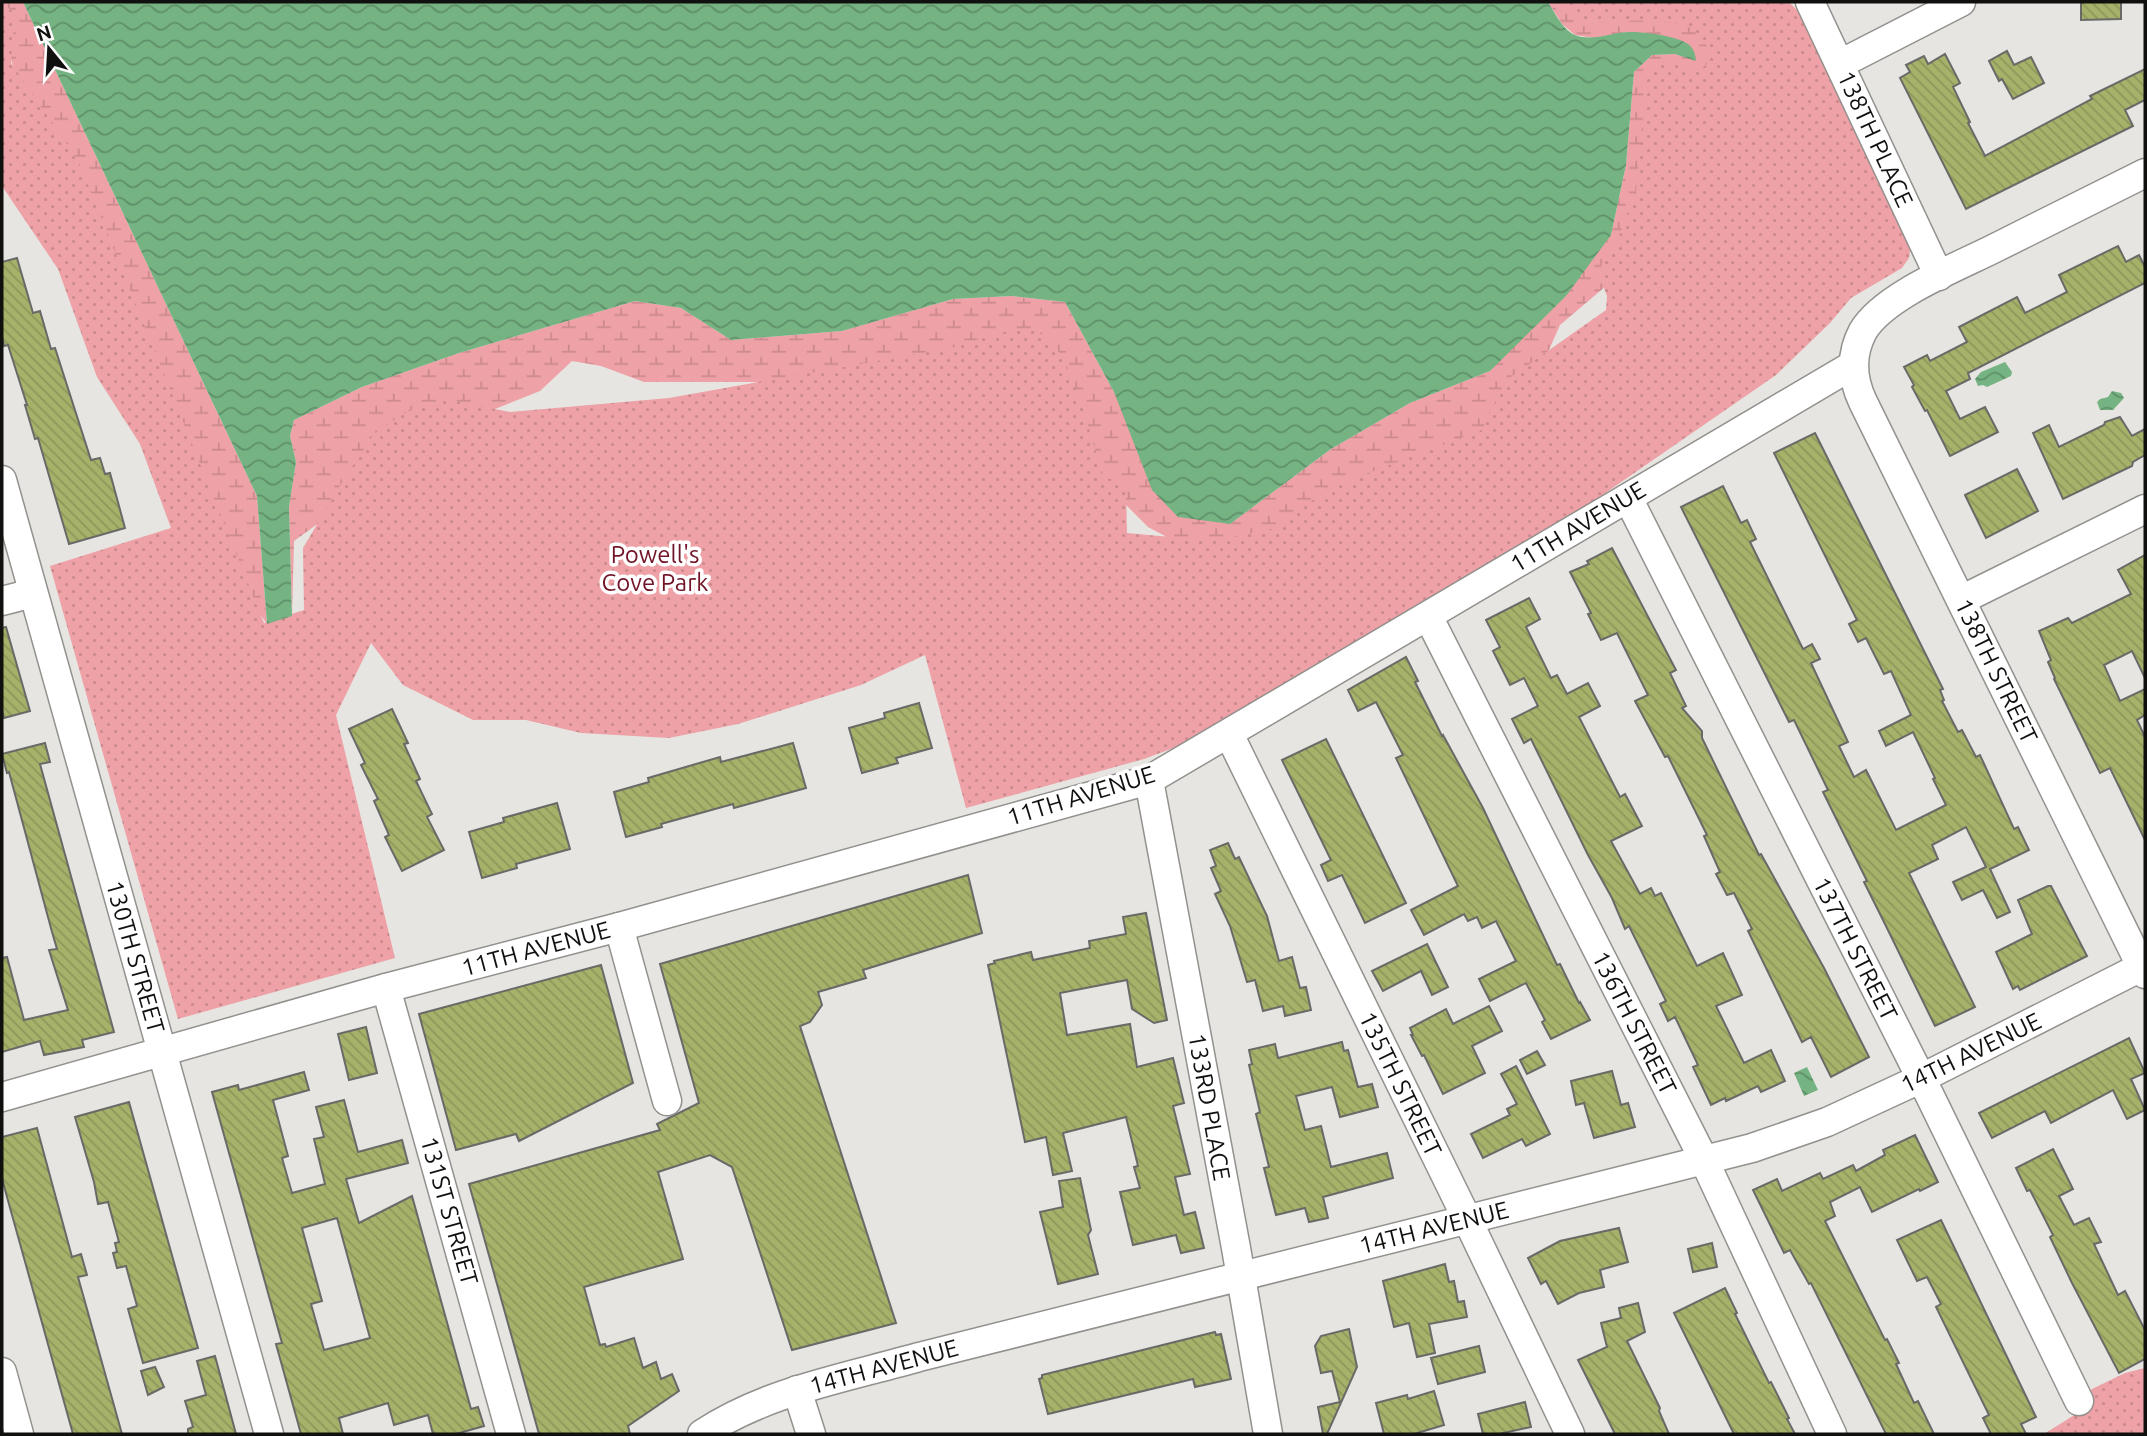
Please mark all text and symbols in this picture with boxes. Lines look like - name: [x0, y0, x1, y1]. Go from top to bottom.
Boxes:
- north arrow: [14, 14, 84, 84]
- text: N: [34, 20, 54, 45]
- street label: 138TH PLACE: [1832, 66, 1919, 211]
- street label: 11TH AVENUE: [1505, 476, 1650, 577]
- park label: Powell's Cove Park: [602, 541, 708, 596]
- street label: 138TH STREET: [1950, 594, 2043, 747]
- street label: 11TH AVENUE: [1004, 760, 1158, 831]
- street label: 137TH STREET: [1808, 873, 1903, 1025]
- street label: 130TH STREET: [101, 878, 170, 1036]
- street label: 11TH AVENUE: [459, 916, 613, 981]
- street label: 136TH STREET: [1587, 947, 1682, 1099]
- street label: 135TH STREET: [1354, 1007, 1447, 1160]
- street label: 14TH AVENUE: [1896, 1007, 2045, 1098]
- street label: 133RD PLACE: [1183, 1031, 1236, 1183]
- street label: 131ST STREET: [415, 1134, 484, 1288]
- street label: 14TH AVENUE: [1357, 1196, 1511, 1259]
- street label: 14TH AVENUE: [807, 1334, 961, 1399]

